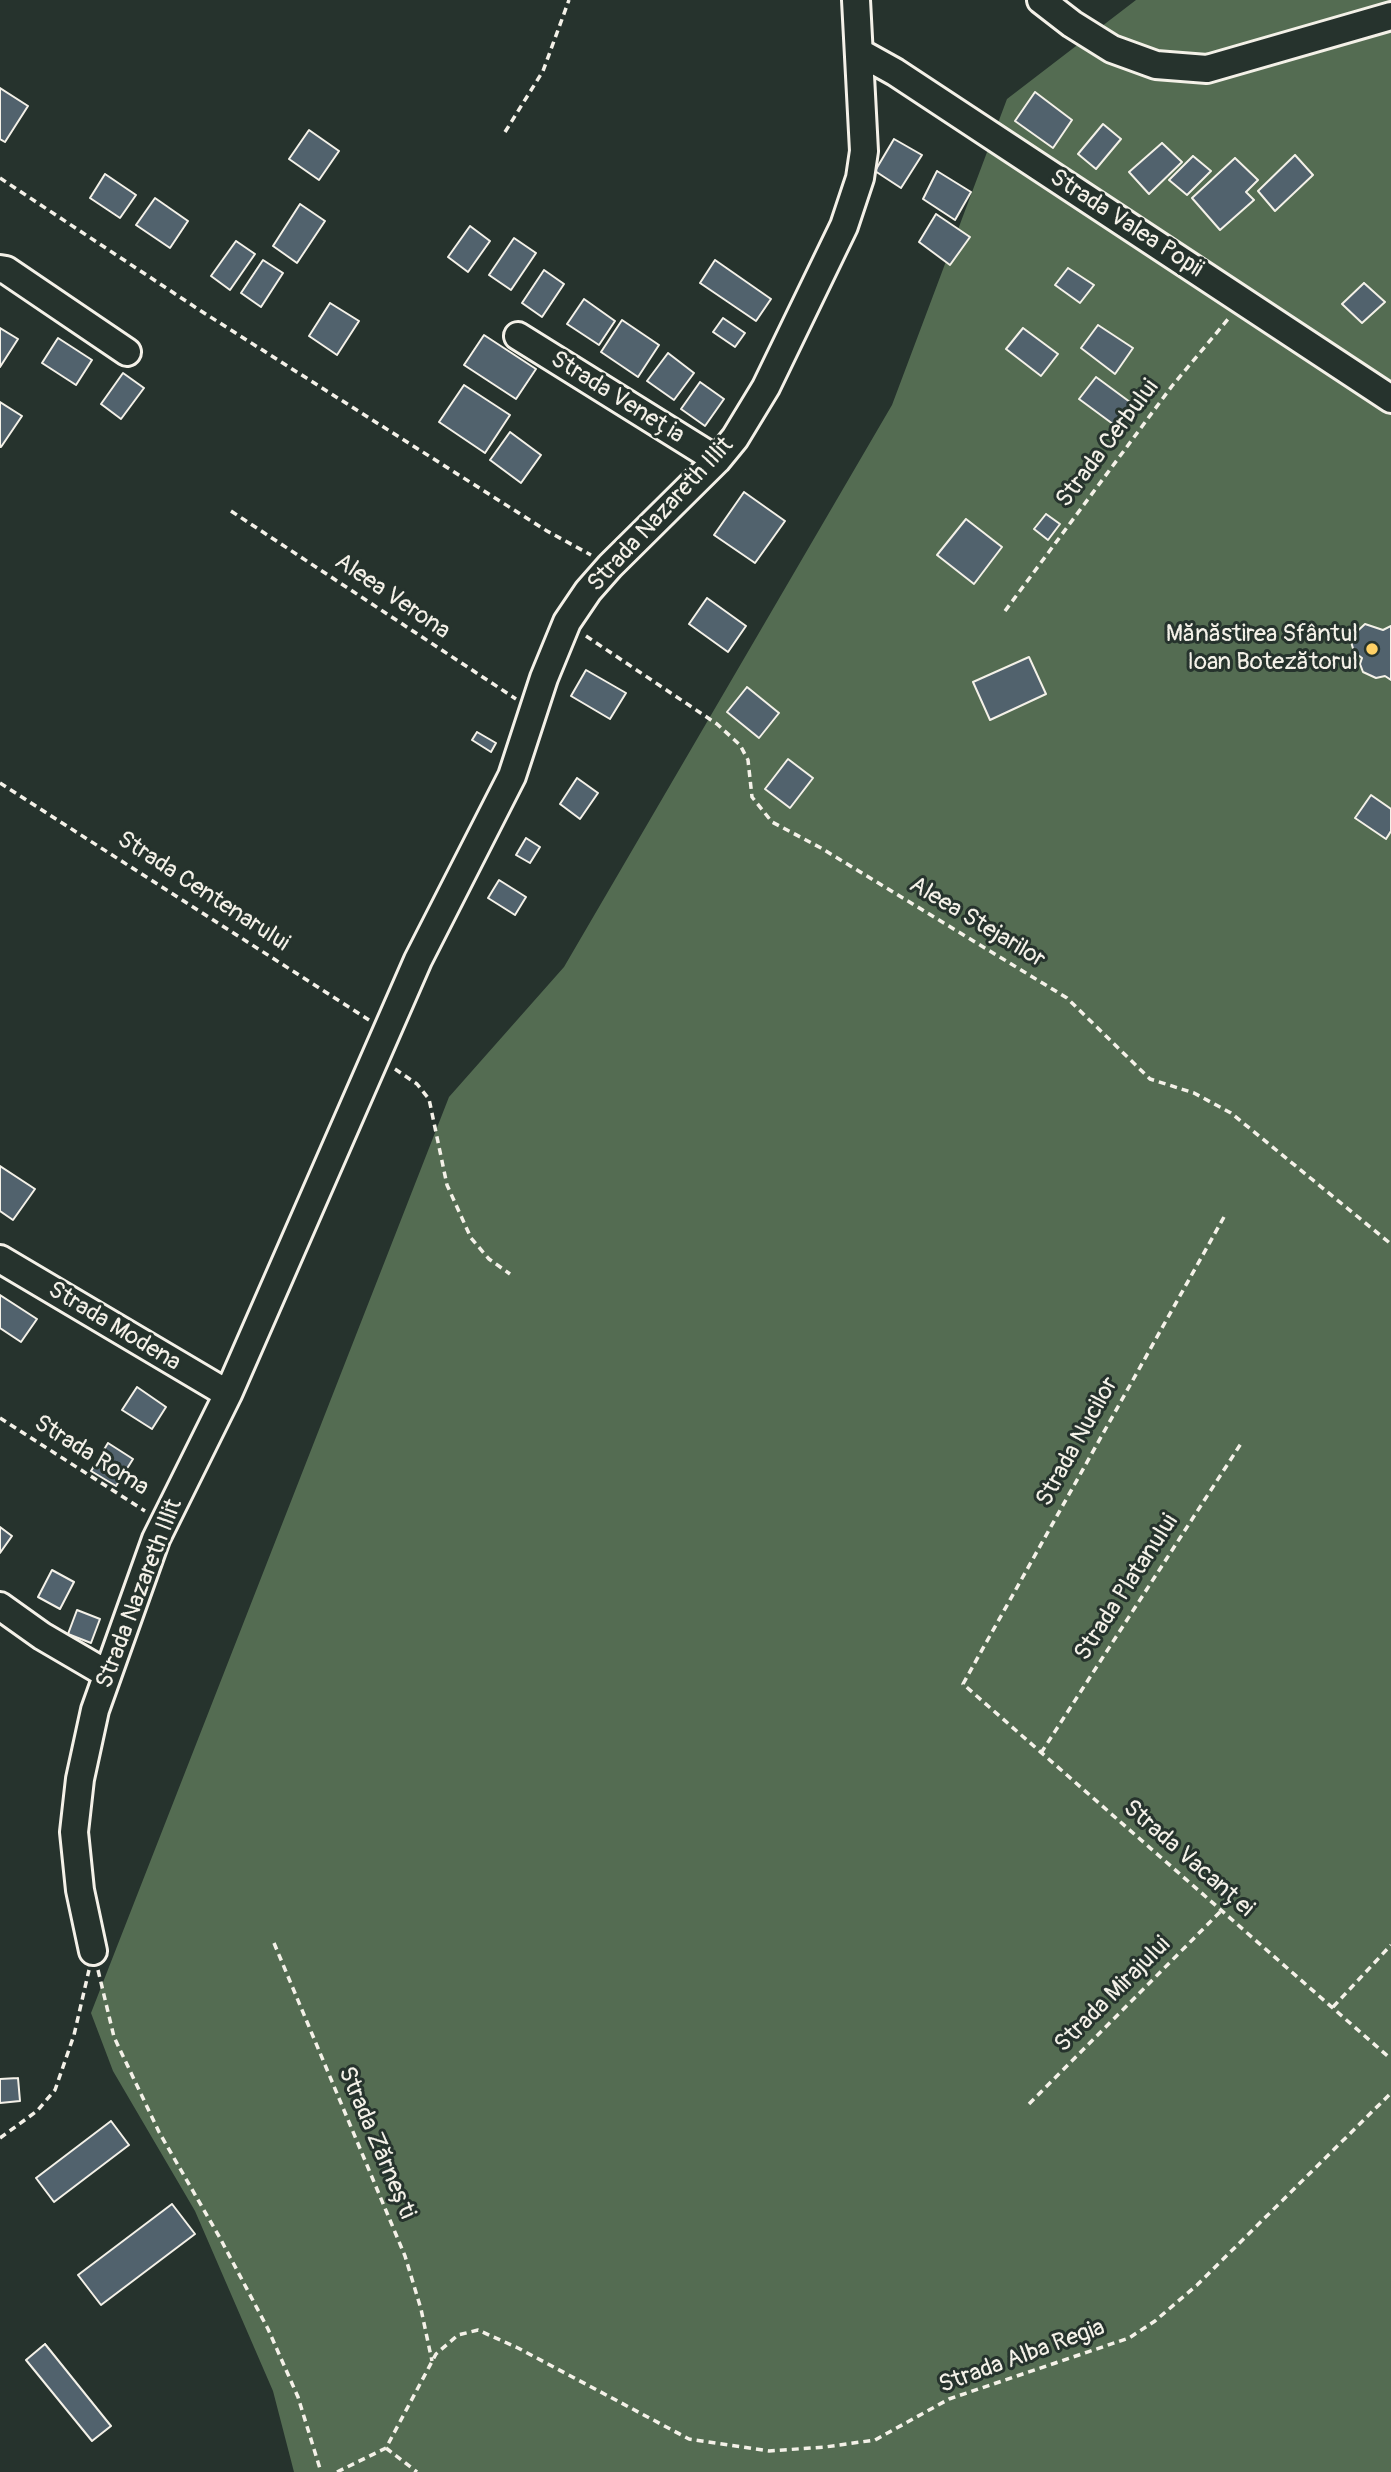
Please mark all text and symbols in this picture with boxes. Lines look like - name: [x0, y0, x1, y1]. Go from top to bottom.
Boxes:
- street label: Strada Valea Popii: [1044, 164, 1208, 284]
- street label: Strada Veneția: [545, 345, 689, 451]
- street label: Strada Cerbului: [1051, 374, 1165, 514]
- street label: Strada Nazareth Illit: [582, 432, 740, 598]
- street label: Aleea Verona: [329, 548, 455, 646]
- place label: Mănăstirea Sfântul Ioan Botezătorul: [1166, 621, 1358, 677]
- marker: Mănăstirea Sfântul Ioan Botezătorul: [1364, 641, 1380, 657]
- street label: Strada Centenarului: [112, 826, 294, 958]
- street label: Aleea Stejarilor: [904, 871, 1050, 975]
- street label: Strada Modena: [42, 1276, 186, 1378]
- street label: Strada Nucilor: [1031, 1372, 1125, 1512]
- street label: Strada Roma: [28, 1409, 154, 1503]
- street label: Strada Nazareth Illit: [91, 1495, 189, 1693]
- street label: Strada Platanului: [1069, 1509, 1185, 1667]
- street label: Strada Vacanței: [1117, 1794, 1259, 1924]
- street label: Strada Mirajului: [1049, 1931, 1177, 2059]
- street label: Strada Zărnești: [331, 2063, 421, 2223]
- street label: Strada Alba Regia: [935, 2314, 1109, 2400]

